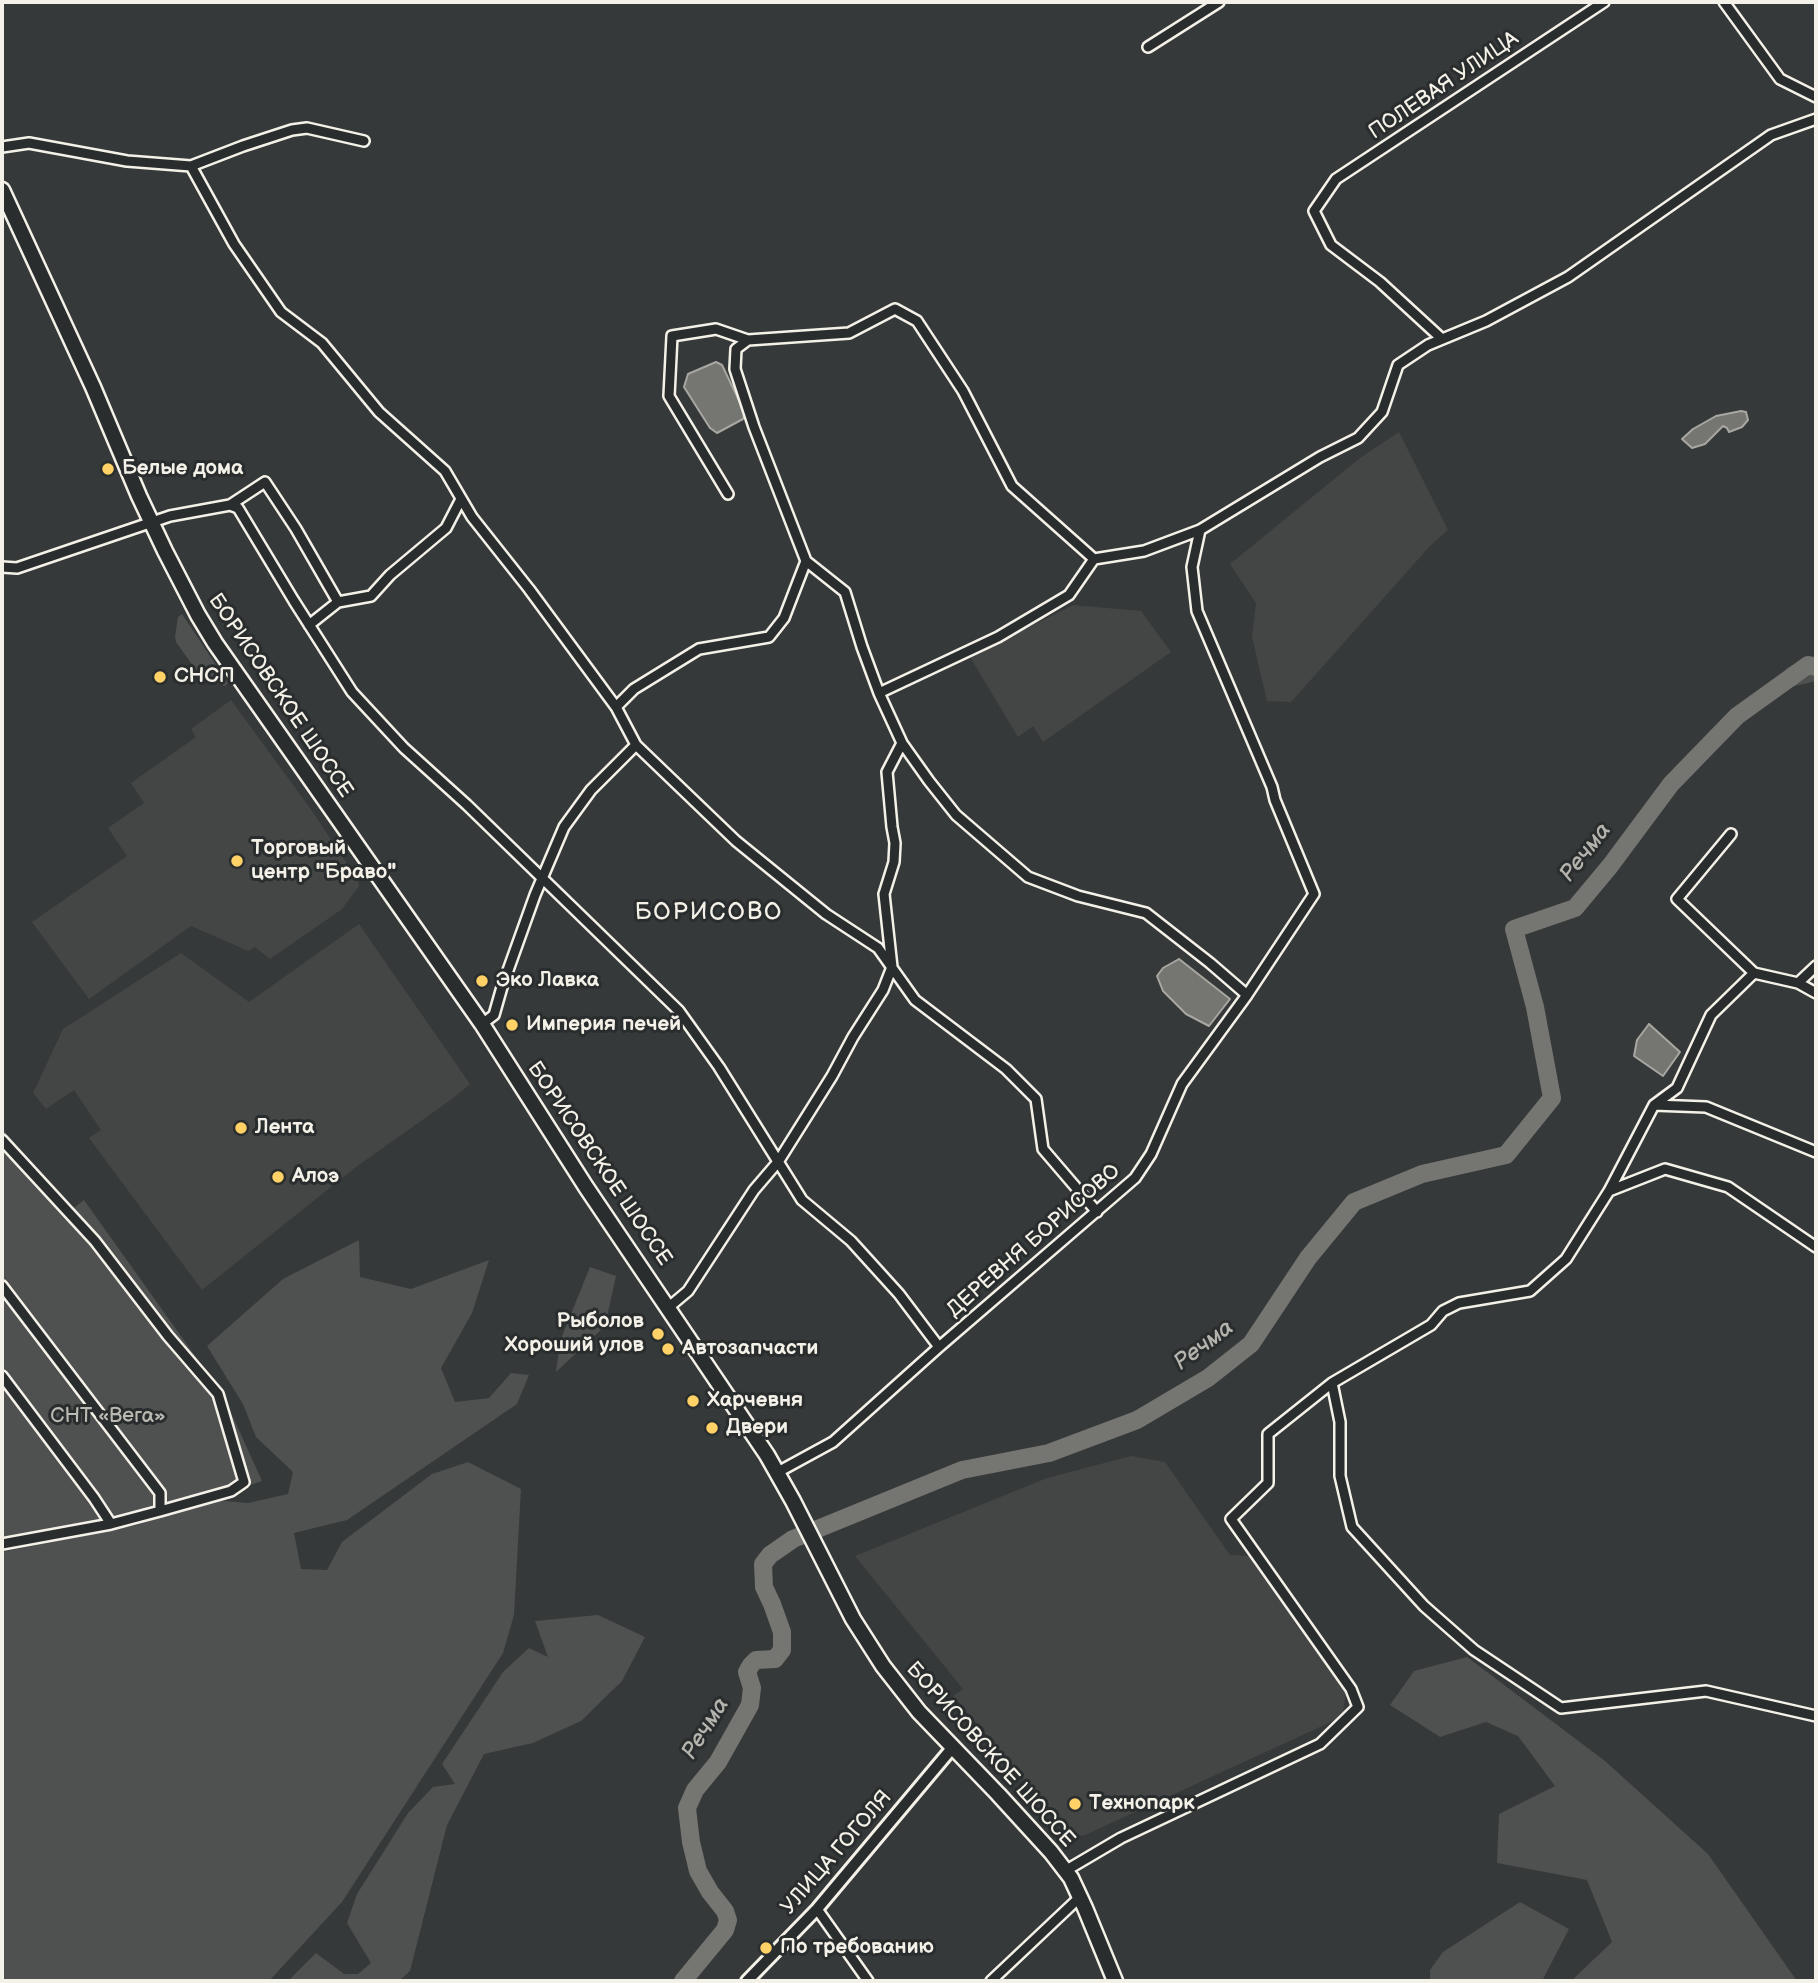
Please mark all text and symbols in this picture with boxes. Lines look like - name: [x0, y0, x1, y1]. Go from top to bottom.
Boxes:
- street label: ПОЛЕВАЯ УЛИЦА: [1364, 27, 1524, 145]
- place label: Белые дома: [122, 456, 243, 482]
- marker: Белые дома: [100, 461, 116, 477]
- street label: БОРИСОВСКОЕ ШОССЕ: [202, 589, 358, 803]
- place label: СНСП: [174, 664, 235, 690]
- marker: СНСП: [152, 669, 168, 685]
- water label: Речма: [1554, 818, 1618, 888]
- place label: Торговый центр "Браво": [251, 836, 396, 886]
- marker: Торговый центр "Браво": [229, 853, 245, 869]
- district label: БОРИСОВО: [636, 899, 782, 927]
- place label: Эко Лавка: [496, 968, 599, 994]
- marker: Эко Лавка: [474, 973, 490, 989]
- place label: Империя печей: [526, 1012, 681, 1038]
- marker: Империя печей: [504, 1017, 520, 1033]
- street label: БОРИСОВСКОЕ ШОССЕ: [521, 1057, 677, 1271]
- place label: Лента: [255, 1115, 314, 1141]
- marker: Лента: [233, 1120, 249, 1136]
- street label: ДЕРЕВНЯ БОРИСОВО: [942, 1159, 1126, 1323]
- place label: Алоэ: [292, 1164, 339, 1190]
- marker: Алоэ: [270, 1169, 286, 1185]
- place label: Рыболов Хороший улов: [505, 1309, 644, 1359]
- water label: Речма: [1169, 1315, 1239, 1377]
- marker: Рыболов Хороший улов: [650, 1326, 666, 1342]
- place label: Автозапчасти: [682, 1336, 818, 1362]
- marker: Автозапчасти: [660, 1341, 676, 1357]
- place label: Харчевня: [707, 1388, 803, 1414]
- marker: Харчевня: [685, 1393, 701, 1409]
- park label: СНТ «Вега»: [50, 1404, 166, 1430]
- place label: Двери: [726, 1415, 788, 1441]
- marker: Двери: [704, 1420, 720, 1436]
- street label: БОРИСОВСКОЕ ШОССЕ: [900, 1657, 1080, 1853]
- water label: Речма: [676, 1693, 736, 1765]
- street label: УЛИЦА ГОГОЛЯ: [776, 1786, 898, 1920]
- place label: Технопарк: [1089, 1791, 1195, 1817]
- marker: Технопарк: [1067, 1796, 1083, 1812]
- place label: По требованию: [780, 1935, 934, 1961]
- marker: По требованию: [758, 1940, 774, 1956]

